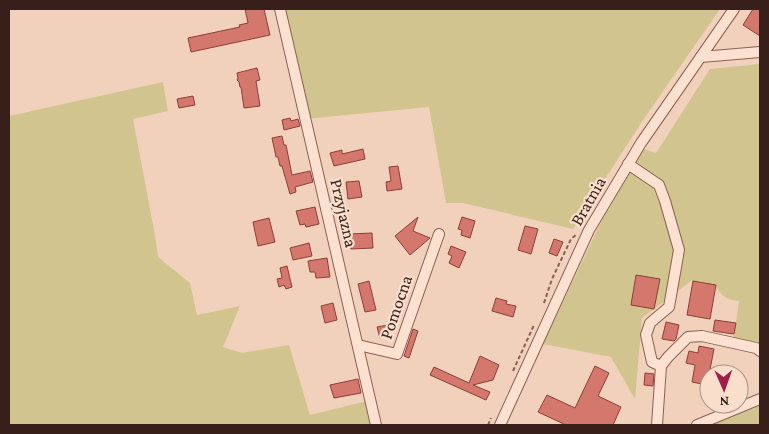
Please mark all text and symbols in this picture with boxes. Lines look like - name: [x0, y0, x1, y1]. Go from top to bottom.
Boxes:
- street label: Bratnia: [566, 173, 610, 229]
- street label: Przyjazna: [325, 177, 362, 249]
- street label: Pomocna: [376, 272, 416, 342]
- north arrow: [699, 364, 749, 414]
- text: N: [719, 394, 730, 410]

